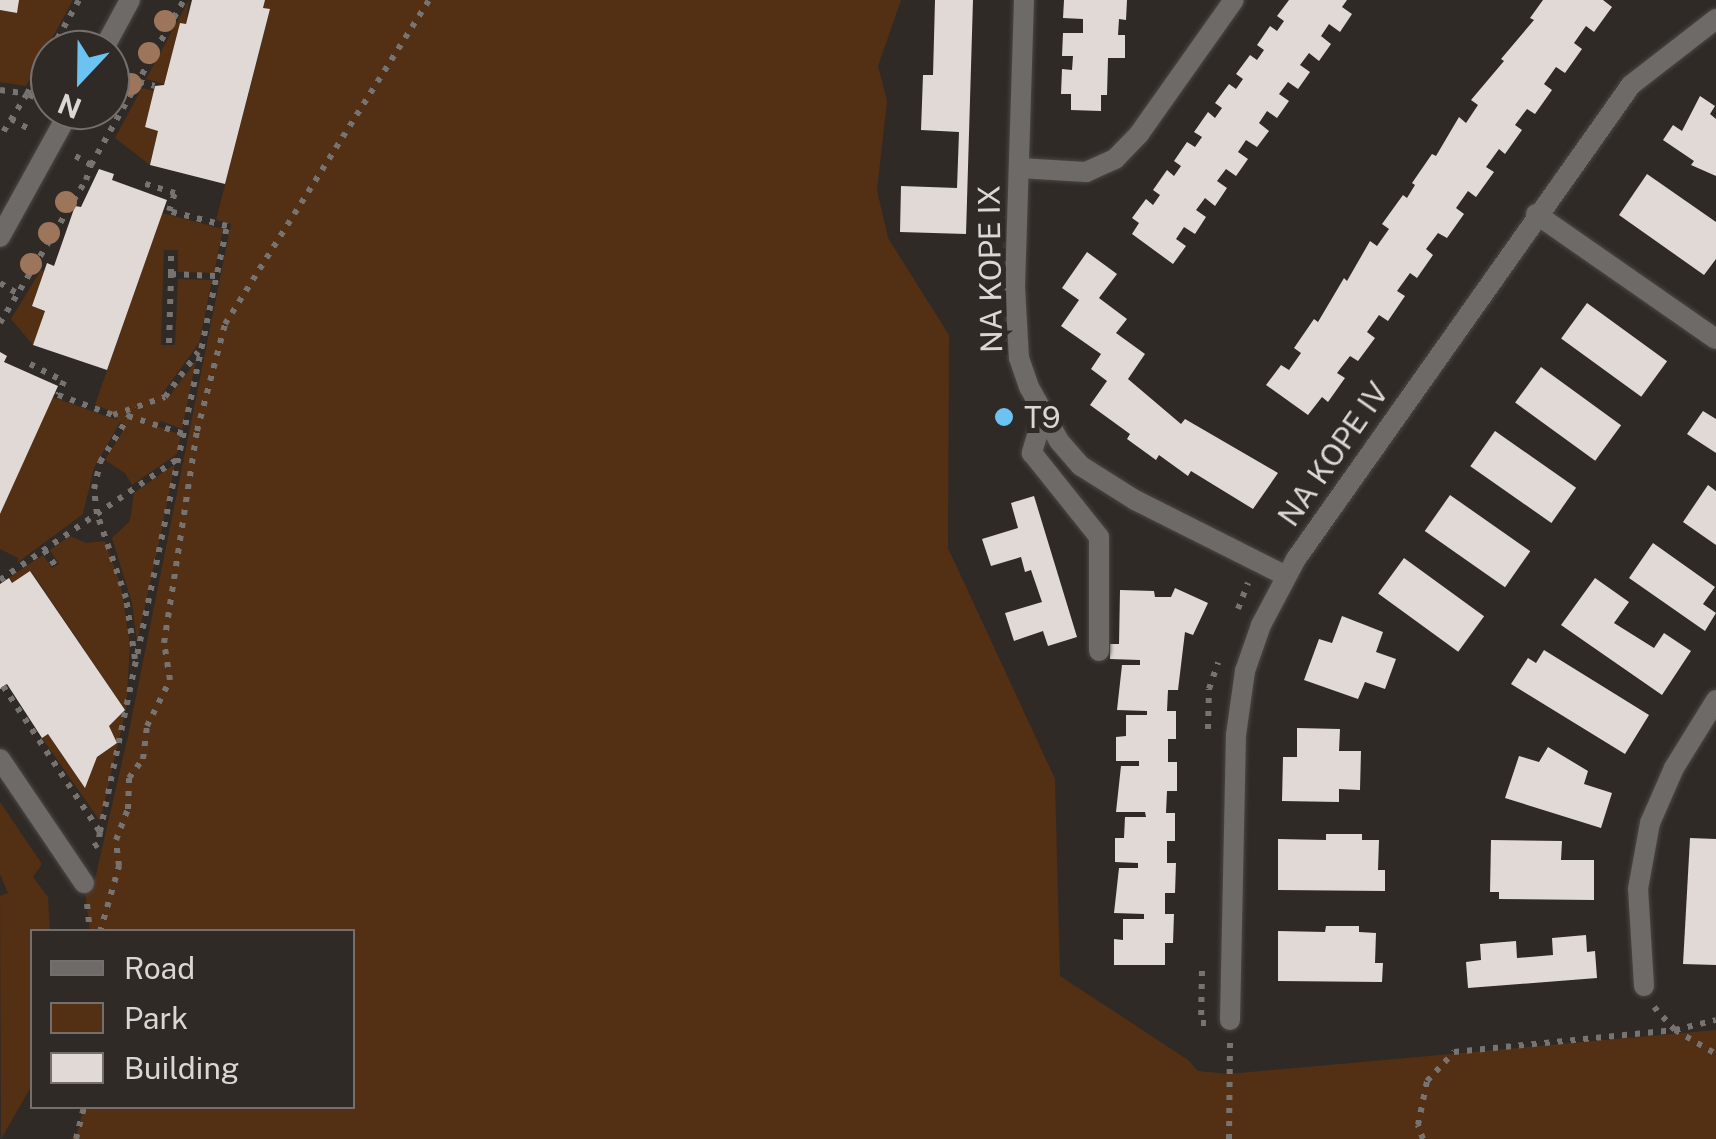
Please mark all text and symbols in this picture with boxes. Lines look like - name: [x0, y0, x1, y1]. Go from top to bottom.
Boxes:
- north arrow: [30, 30, 130, 130]
- text: N: [53, 87, 86, 126]
- street label: NA KOPE IX: [971, 185, 1009, 353]
- street label: NA KOPE IV: [1270, 375, 1396, 533]
- place label: T9: [1024, 399, 1061, 435]
- marker: T9: [993, 406, 1015, 428]
- legend: [30, 929, 355, 1109]
- text: Road: [124, 950, 195, 986]
- text: Park: [124, 1000, 188, 1036]
- text: Building: [124, 1050, 239, 1086]

